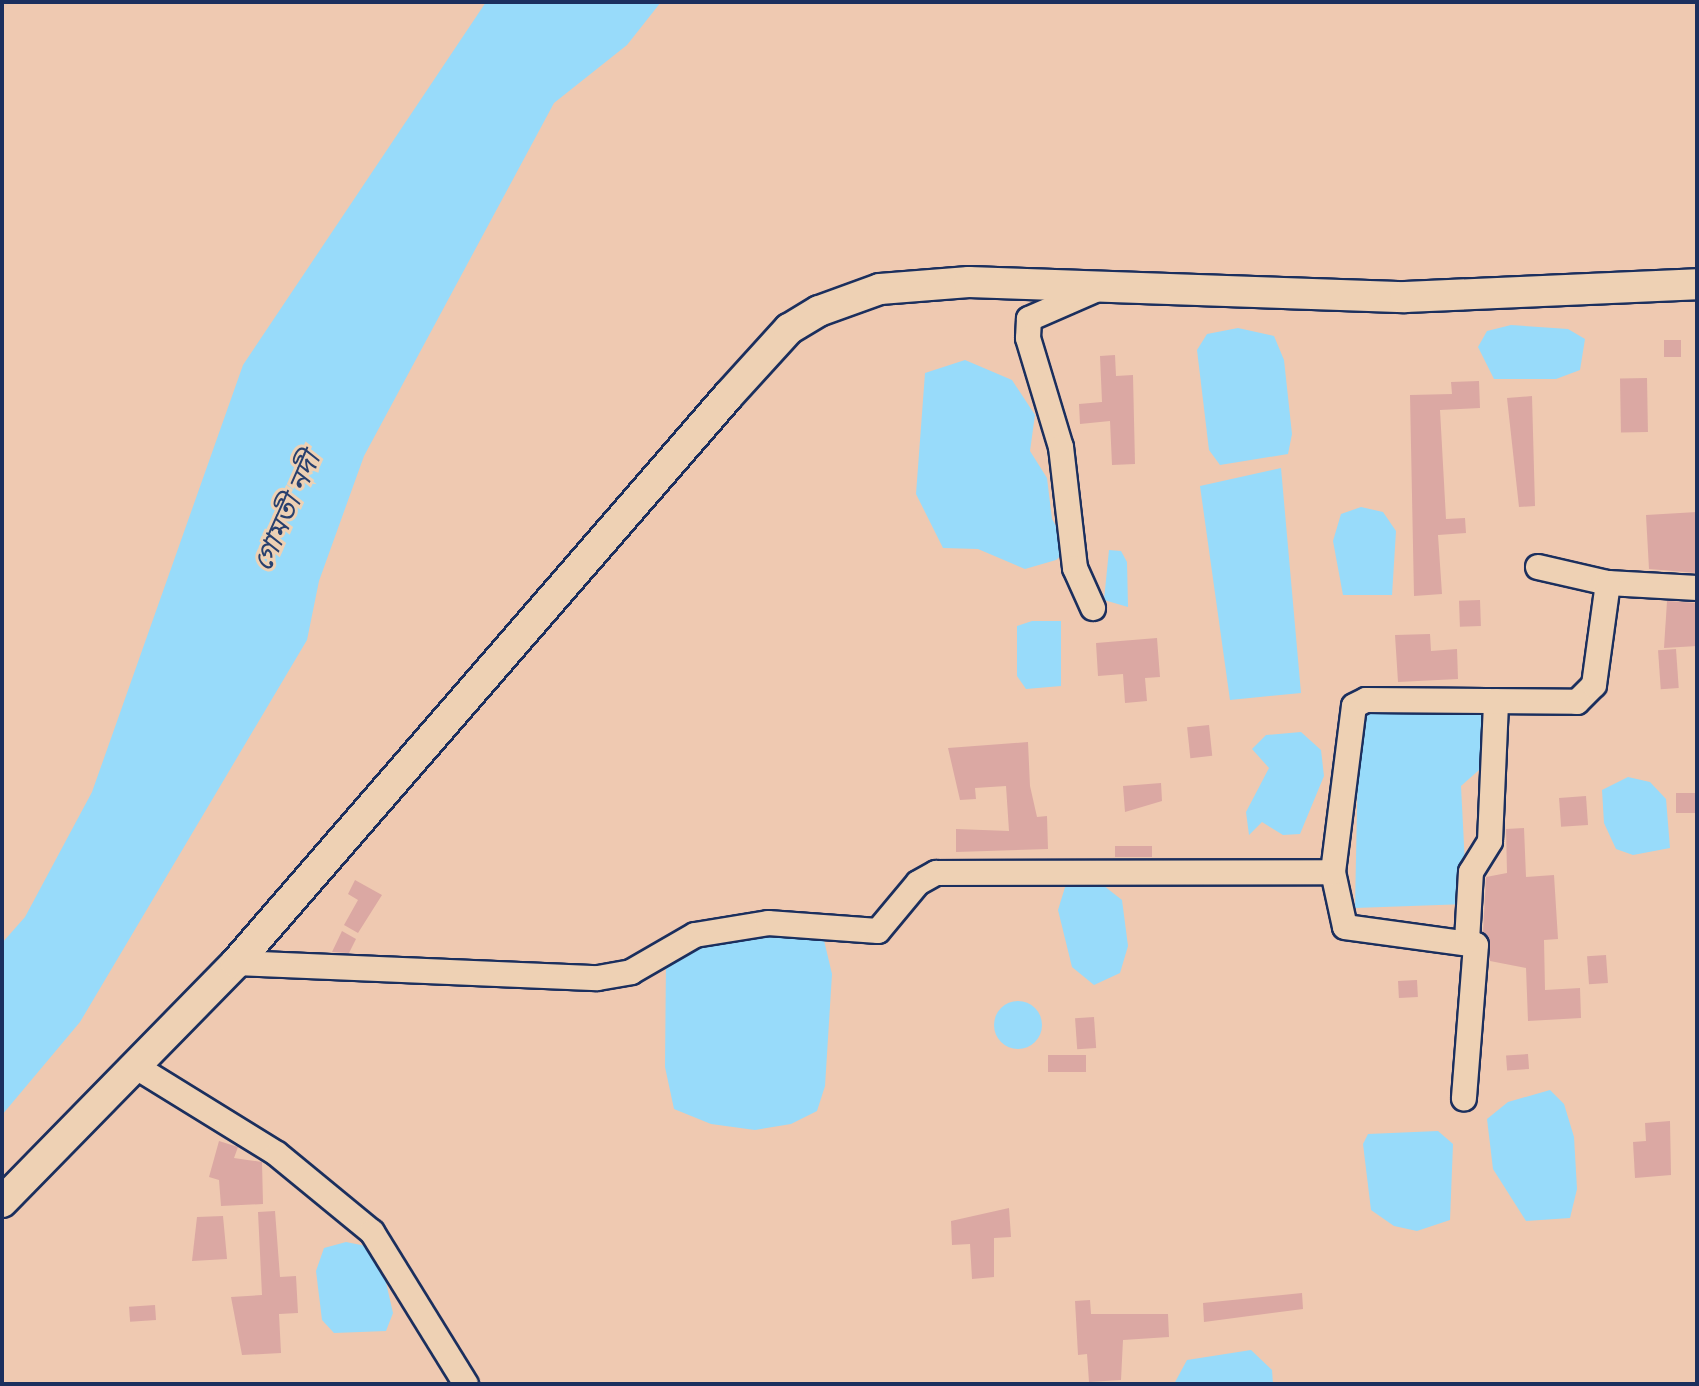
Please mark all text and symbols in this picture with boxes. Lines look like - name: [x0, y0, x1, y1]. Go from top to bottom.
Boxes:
- water label: গোমতী নদী: [247, 447, 329, 577]

